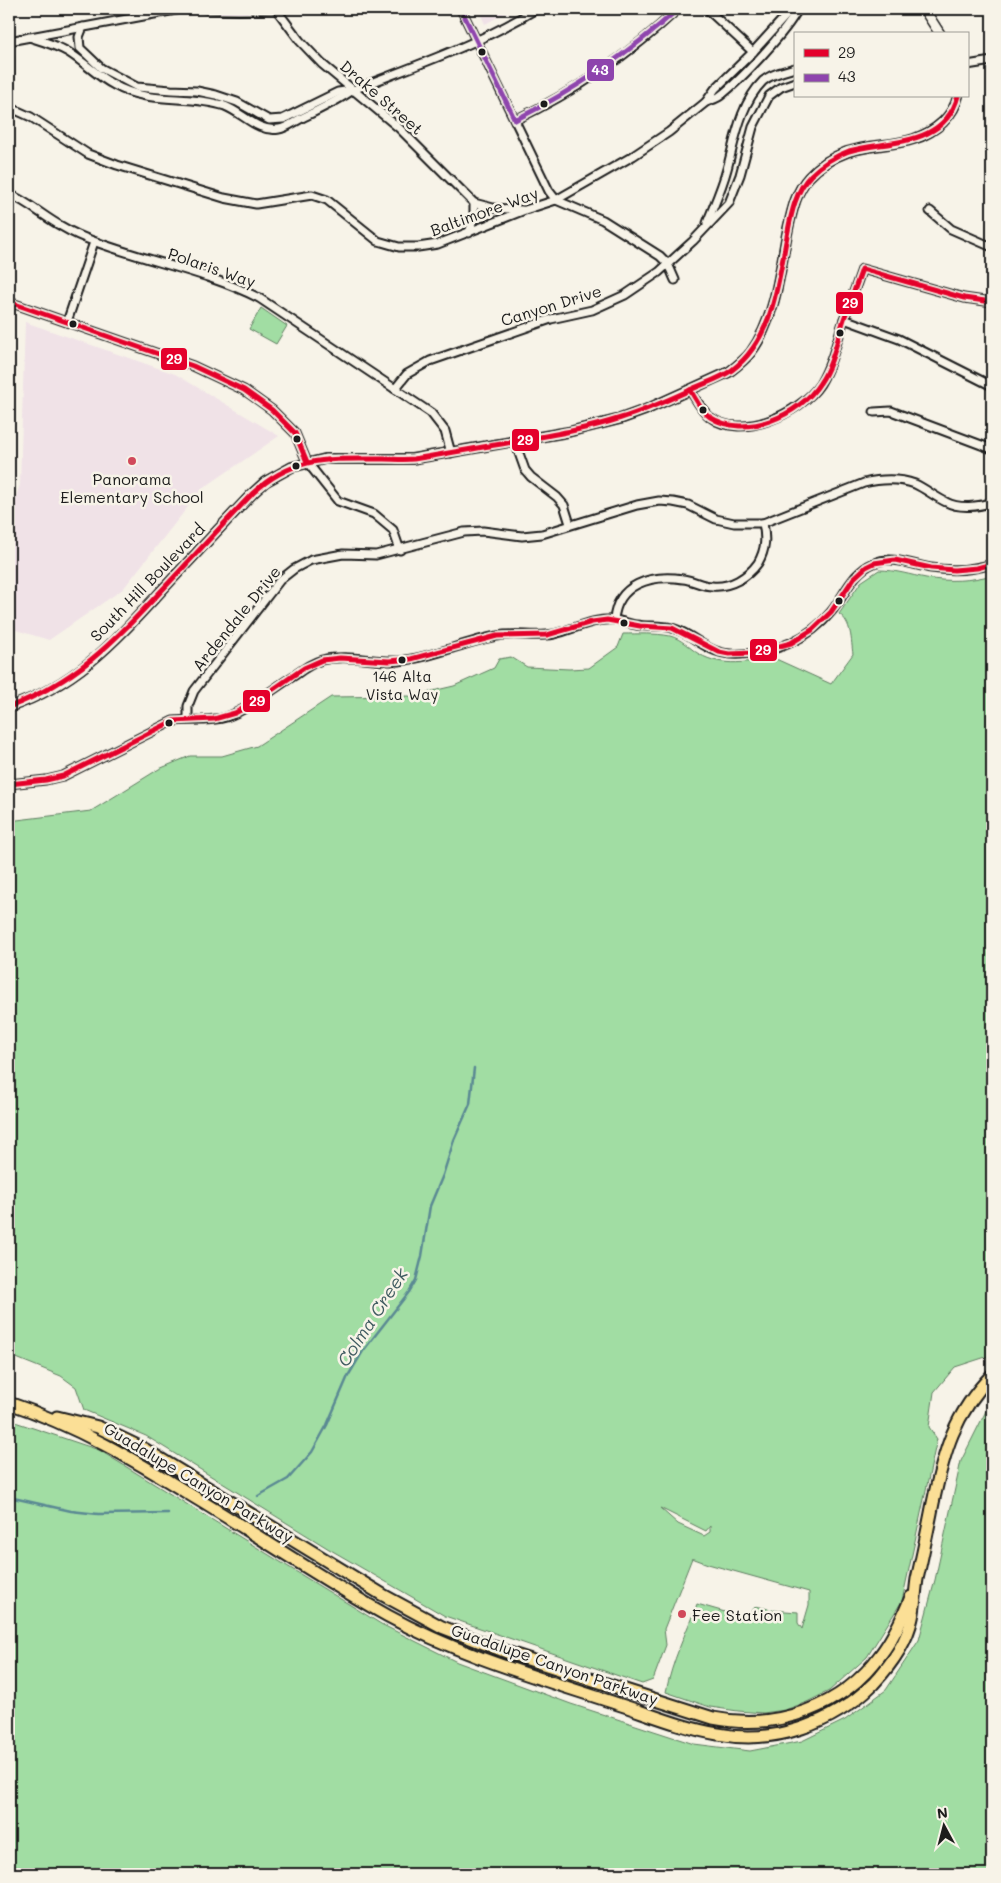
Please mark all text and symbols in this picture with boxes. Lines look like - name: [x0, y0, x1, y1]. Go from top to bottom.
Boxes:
- legend: [794, 32, 968, 98]
- text: 29: [838, 42, 855, 62]
- unlabelled marker: [477, 47, 487, 57]
- street label: Drake Street: [336, 55, 428, 139]
- line badge: 43: [586, 58, 615, 82]
- text: 43: [591, 60, 609, 79]
- text: 43: [838, 66, 856, 86]
- unlabelled marker: [539, 99, 549, 109]
- street label: Baltimore Way: [427, 182, 541, 240]
- street label: Polaris Way: [165, 242, 259, 292]
- street label: Canyon Drive: [498, 280, 604, 330]
- line badge: 29: [835, 291, 864, 315]
- text: 29: [842, 293, 859, 312]
- unlabelled marker: [68, 319, 78, 329]
- unlabelled marker: [835, 328, 845, 338]
- line badge: 29: [160, 347, 188, 371]
- text: 29: [166, 349, 183, 368]
- unlabelled marker: [698, 405, 708, 415]
- line badge: 29: [511, 428, 540, 452]
- text: 29: [517, 430, 534, 449]
- unlabelled marker: [292, 434, 302, 444]
- marker: Panorama Elementary School: [126, 455, 138, 467]
- unlabelled marker: [291, 461, 301, 471]
- place label: Panorama Elementary School: [60, 468, 204, 507]
- street label: South Hill Boulevard: [85, 518, 209, 646]
- street label: Ardendale Drive: [187, 561, 285, 675]
- unlabelled marker: [834, 596, 844, 606]
- unlabelled marker: [619, 618, 629, 628]
- line badge: 29: [749, 638, 778, 662]
- text: 29: [755, 640, 772, 659]
- marker: 146 Alta Vista Way: [397, 655, 407, 665]
- place label: 146 Alta Vista Way: [366, 666, 438, 704]
- line badge: 29: [242, 689, 271, 713]
- text: 29: [249, 691, 266, 710]
- unlabelled marker: [164, 718, 174, 728]
- water label: Colma Creek: [331, 1263, 413, 1371]
- street label: Guadalupe Canyon Parkway: [100, 1417, 298, 1547]
- place label: Fee Station: [692, 1604, 782, 1625]
- marker: Fee Station: [676, 1608, 688, 1620]
- street label: Guadalupe Canyon Parkway: [449, 1619, 661, 1709]
- north arrow: [918, 1800, 968, 1850]
- text: N: [936, 1803, 949, 1823]

